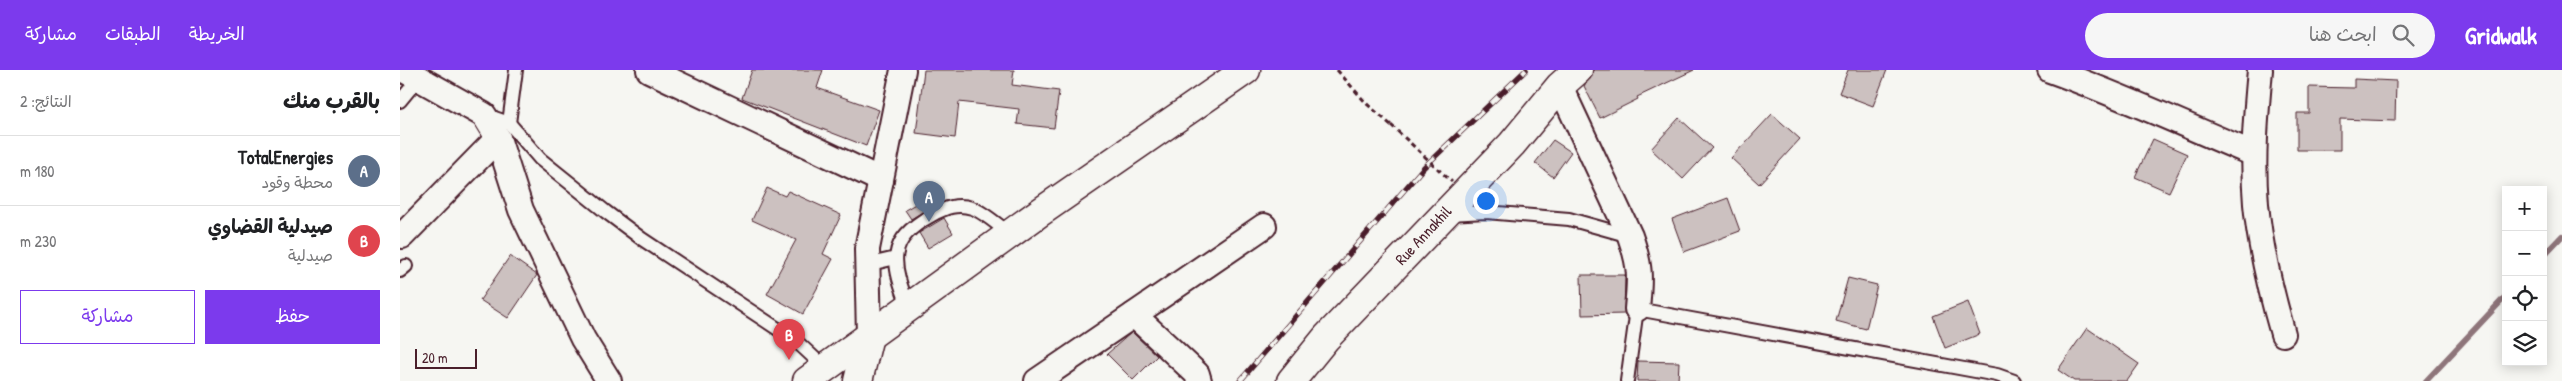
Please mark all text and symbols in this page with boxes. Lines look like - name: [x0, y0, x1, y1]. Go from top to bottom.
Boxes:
- search box: [2085, 13, 2435, 58]
- text: Gridwalk: [2465, 19, 2537, 51]
- text: مشاركة: [25, 21, 77, 46]
- text: الطبقات: [105, 21, 161, 46]
- text: الخريطة: [189, 21, 245, 46]
- text: ابحث هنا: [2309, 21, 2377, 47]
- icon: search: [2389, 21, 2417, 49]
- text: بالقرب منك: [283, 86, 380, 115]
- text: النتائج: 2: [20, 90, 72, 112]
- text: TotalEnergies: [238, 144, 333, 170]
- text: 180 m: [20, 160, 54, 182]
- text: A: [360, 160, 368, 182]
- text: محطة وقود: [262, 171, 333, 193]
- pin: A: [913, 181, 945, 222]
- map controls: [2502, 186, 2547, 366]
- button: +: [2502, 186, 2547, 231]
- your location: [1473, 188, 1499, 214]
- street label: Rue Annakhil: [1390, 200, 1457, 269]
- text: صيدلية القضاوي: [208, 213, 333, 239]
- text: 230 m: [20, 230, 56, 252]
- text: B: [360, 230, 368, 252]
- button: −: [2502, 231, 2547, 276]
- text: صيدلية: [288, 244, 333, 266]
- button: locate: [2502, 276, 2547, 321]
- button: مشاركة: [20, 290, 195, 344]
- button: حفظ: [205, 290, 380, 344]
- pin: B: [773, 319, 805, 360]
- button: layers: [2502, 321, 2547, 366]
- scale bar: [415, 346, 478, 369]
- text: 20 m: [422, 348, 448, 367]

